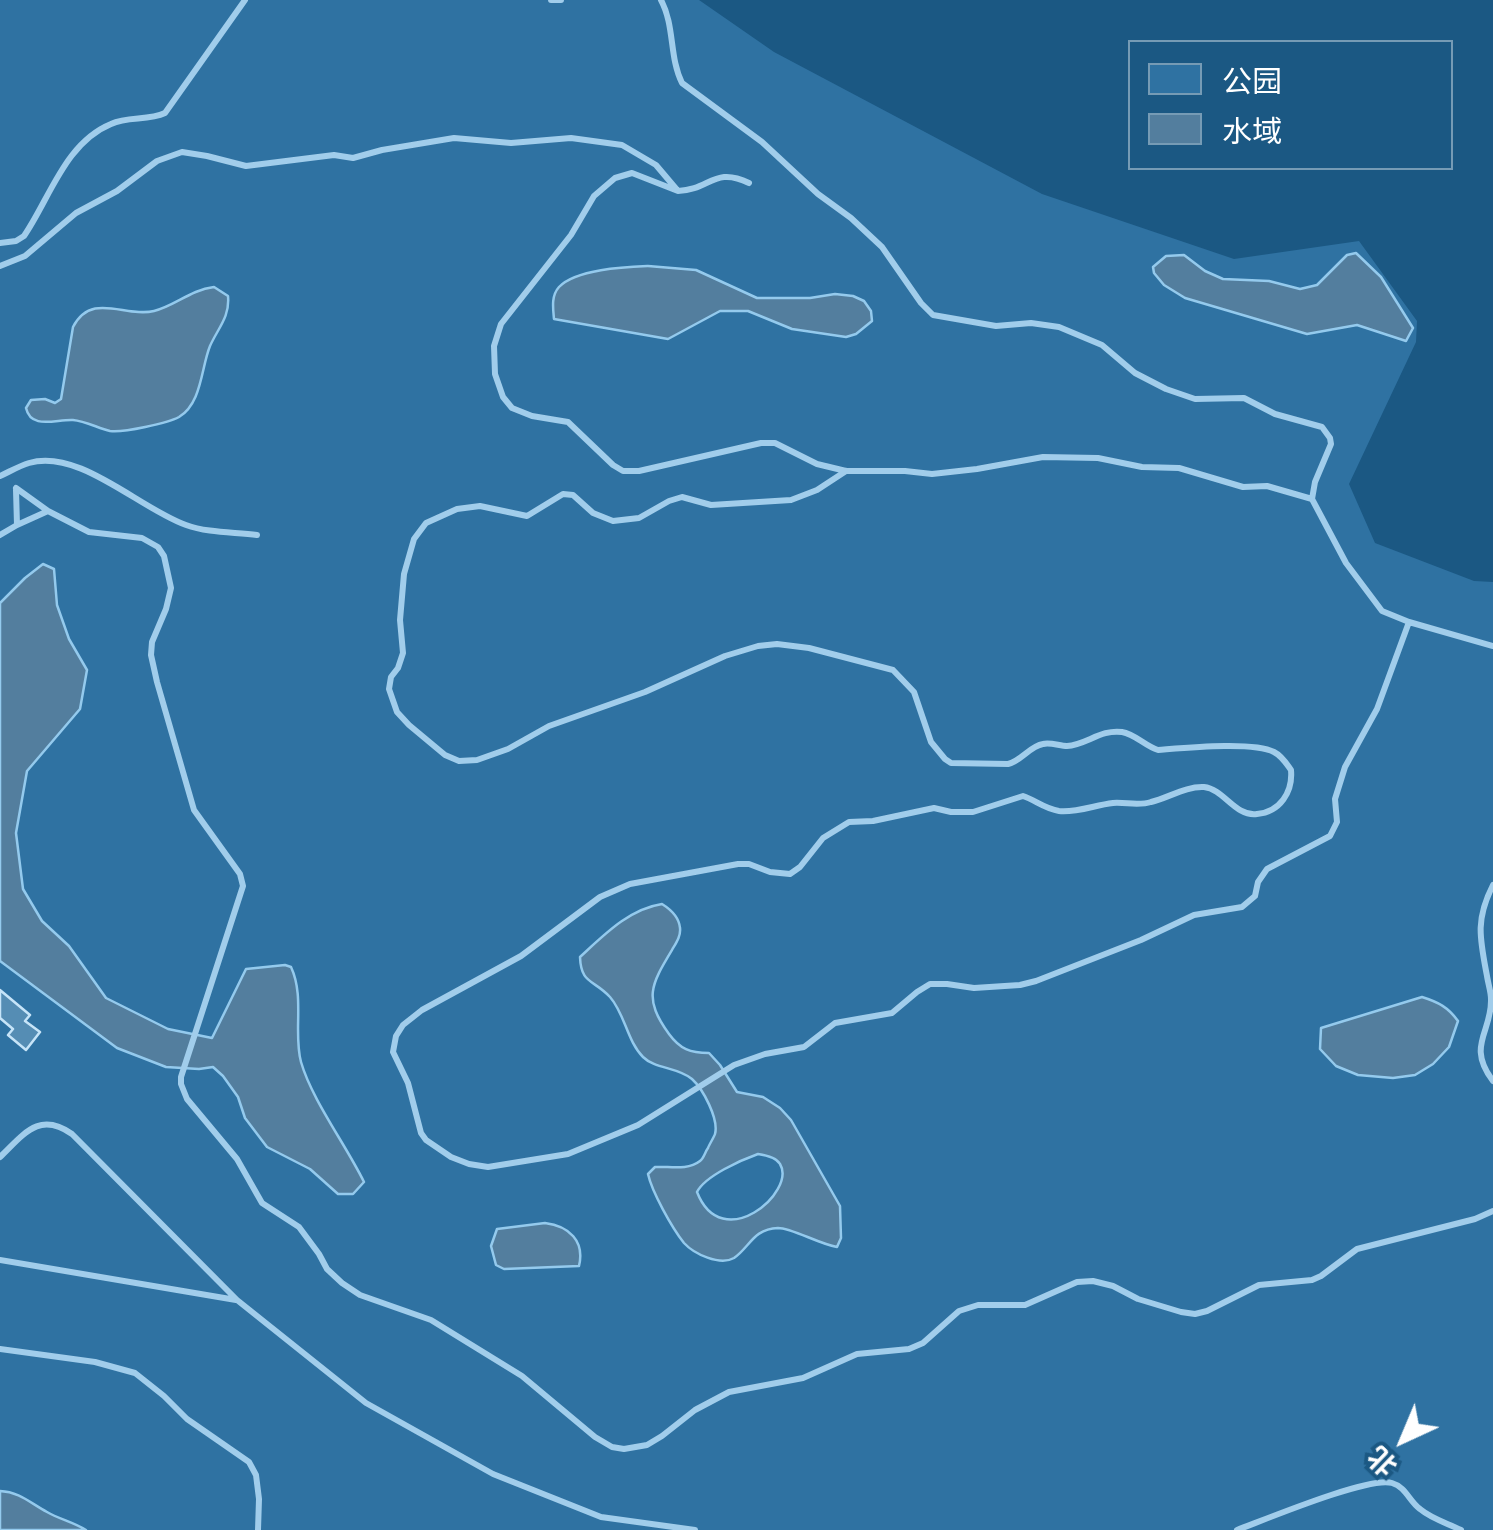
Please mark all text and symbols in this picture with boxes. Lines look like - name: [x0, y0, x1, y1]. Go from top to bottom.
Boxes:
- legend: [1128, 40, 1453, 170]
- text: 公园: [1222, 62, 1282, 100]
- text: 水域: [1222, 112, 1282, 150]
- north arrow: [1353, 1390, 1453, 1490]
- text: 北: [1360, 1440, 1404, 1484]

